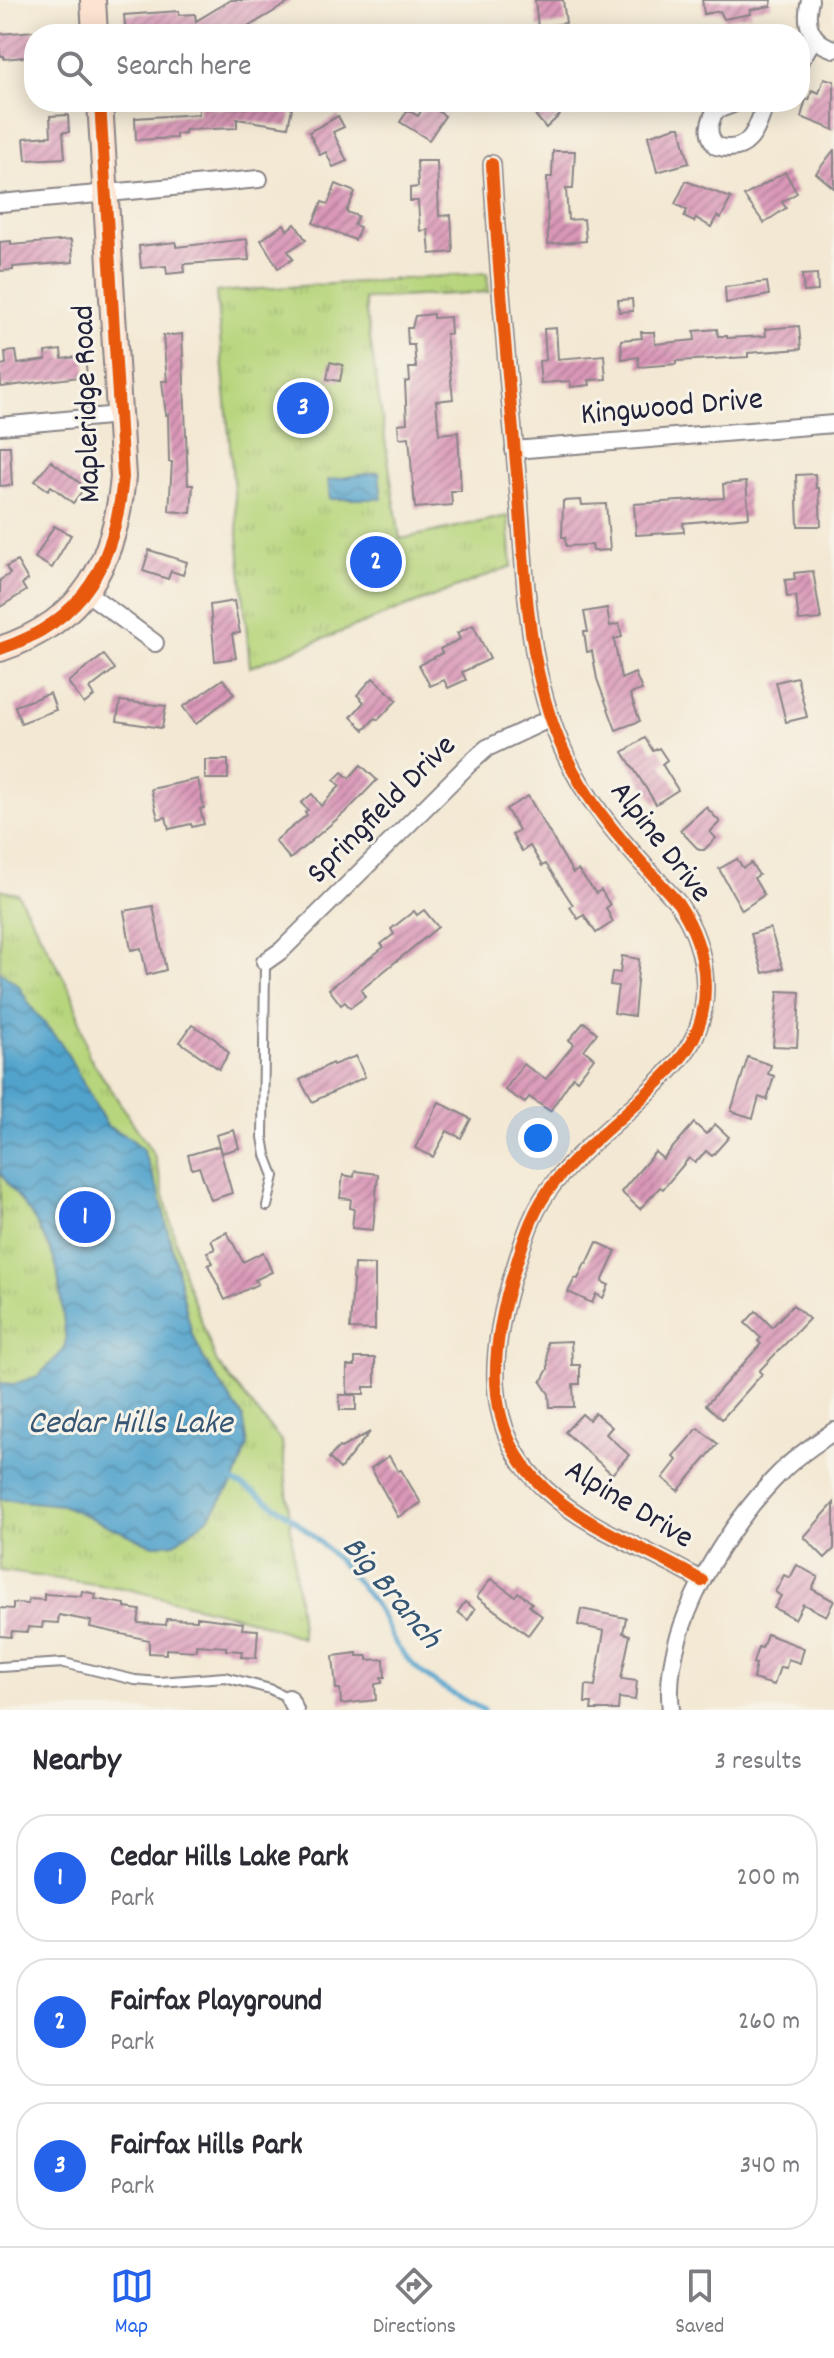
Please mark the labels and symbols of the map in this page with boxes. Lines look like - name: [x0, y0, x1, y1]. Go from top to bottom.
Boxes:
- street label: Mapleridge Road: [63, 304, 115, 504]
- pin: 3: [277, 378, 329, 438]
- street label: Kingwood Drive: [579, 378, 765, 440]
- pin: 2: [350, 532, 402, 592]
- street label: Springfield Drive: [297, 725, 469, 897]
- street label: Alpine Drive: [597, 772, 721, 914]
- your location: [518, 1118, 558, 1158]
- pin: 1: [59, 1187, 111, 1247]
- water label: Cedar Hills Lake: [28, 1401, 234, 1450]
- street label: Alpine Drive: [555, 1449, 701, 1563]
- water label: Big Branch: [328, 1527, 453, 1662]

